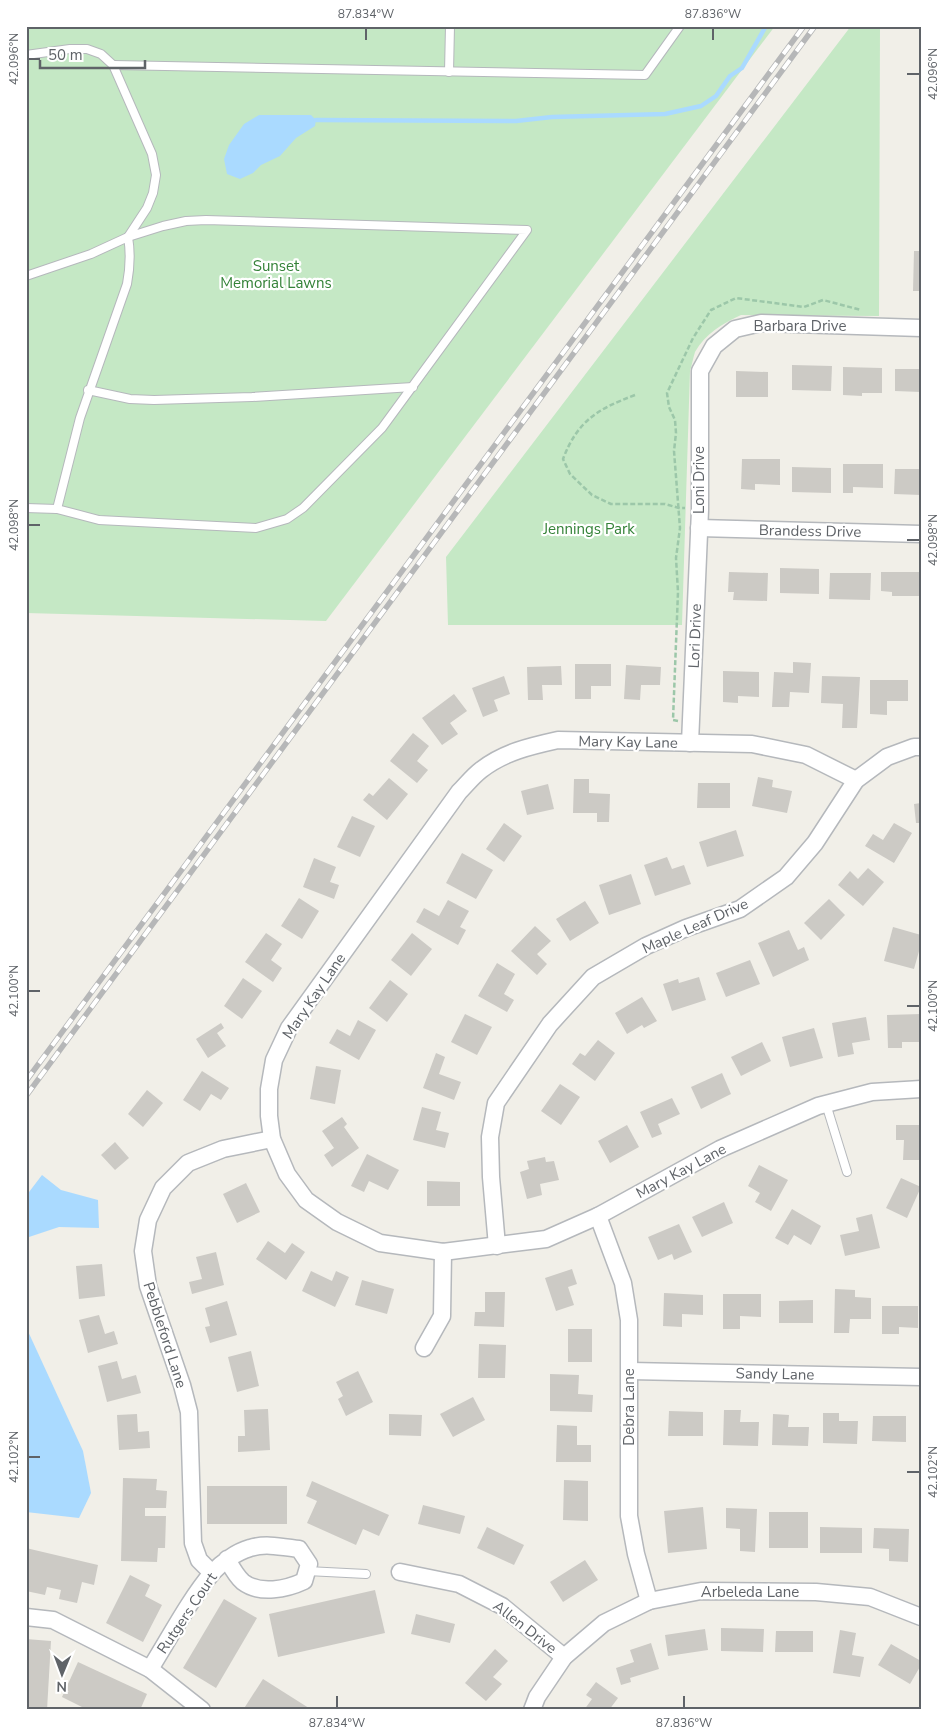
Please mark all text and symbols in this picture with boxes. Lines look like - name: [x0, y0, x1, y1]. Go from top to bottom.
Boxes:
- text: 87.834°W: [338, 6, 394, 22]
- text: 87.836°W: [685, 6, 741, 22]
- text: 42.096°N: [6, 33, 22, 85]
- scale bar: [40, 38, 145, 70]
- text: 50 m: [48, 45, 83, 65]
- text: 42.096°N: [925, 48, 941, 100]
- park label: Sunset Memorial Lawns: [220, 256, 332, 293]
- street label: Barbara Drive: [754, 316, 846, 336]
- street label: Loni Drive: [689, 446, 709, 514]
- text: 42.098°N: [6, 499, 22, 551]
- text: 42.098°N: [925, 514, 941, 566]
- park label: Jennings Park: [542, 519, 635, 539]
- street label: Brandess Drive: [759, 520, 861, 542]
- street label: Lori Drive: [684, 603, 706, 669]
- street label: Mary Kay Lane: [578, 731, 678, 753]
- street label: Maple Leaf Drive: [639, 894, 751, 958]
- street label: Mary Kay Lane: [278, 949, 350, 1043]
- text: 42.100°N: [6, 965, 22, 1017]
- text: 42.100°N: [925, 980, 941, 1032]
- street label: Mary Kay Lane: [632, 1139, 730, 1203]
- street label: Pebbleford Lane: [138, 1279, 192, 1391]
- street label: Sandy Lane: [736, 1363, 814, 1385]
- street label: Debra Lane: [619, 1368, 639, 1446]
- text: 42.102°N: [6, 1431, 22, 1483]
- text: 42.102°N: [925, 1446, 941, 1498]
- street label: Rutgers Court: [152, 1568, 222, 1658]
- street label: Arbeleda Lane: [701, 1582, 799, 1602]
- street label: Allen Drive: [489, 1596, 561, 1658]
- north arrow: [38, 1648, 88, 1698]
- text: N: [56, 1677, 67, 1696]
- text: 87.834°W: [309, 1715, 365, 1731]
- text: 87.836°W: [656, 1715, 712, 1731]

